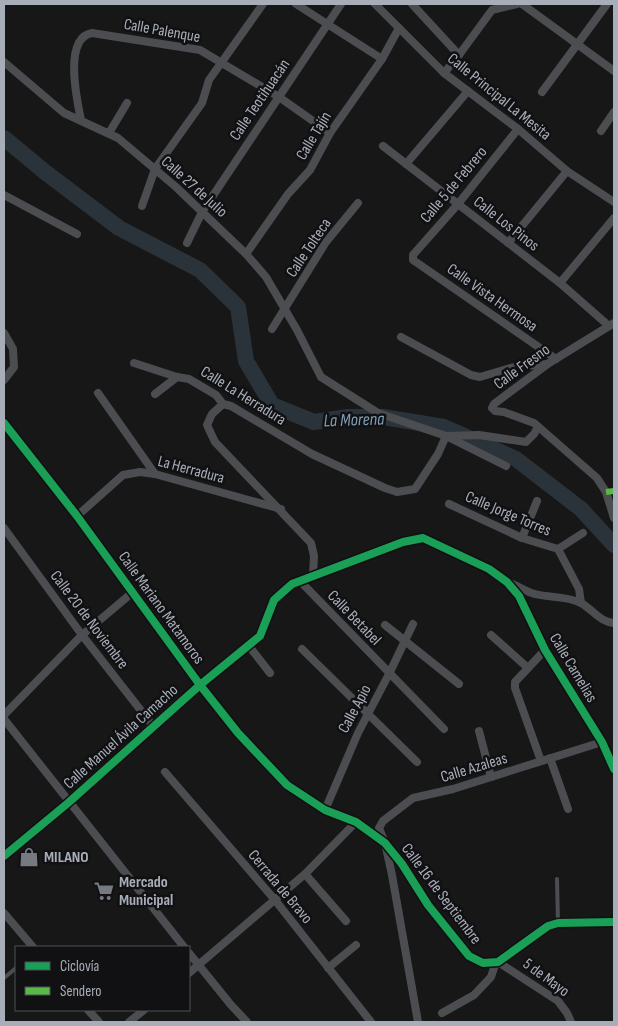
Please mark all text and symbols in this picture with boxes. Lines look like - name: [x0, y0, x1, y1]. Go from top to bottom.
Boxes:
- street label: Calle Palenque: [122, 15, 202, 47]
- street label: Calle Principal La Mesita: [443, 49, 555, 145]
- street label: Calle Teotihuacán: [226, 56, 294, 144]
- street label: Calle Tajín: [292, 108, 336, 164]
- street label: Calle 5 de Febrero: [417, 143, 491, 227]
- street label: Calle 27 de Julio: [157, 152, 231, 222]
- street label: Calle Los Pinos: [469, 192, 543, 256]
- street label: Calle Tolteca: [282, 215, 336, 281]
- street label: Calle Vista Hermosa: [443, 260, 541, 336]
- street label: Calle Fresno: [490, 340, 554, 394]
- street label: Calle La Herradura: [197, 362, 289, 430]
- water label: La Morena: [323, 408, 385, 432]
- street label: La Herradura: [156, 452, 226, 488]
- street label: Calle Jorge Torres: [462, 487, 554, 541]
- street label: Calle Mariano Matamoros: [114, 548, 208, 668]
- street label: Calle 20 de Noviembre: [46, 567, 132, 673]
- street label: Calle Betabel: [323, 587, 385, 649]
- street label: Calle Camelias: [545, 630, 601, 706]
- street label: Calle Manuel Ávila Camacho: [60, 681, 182, 793]
- street label: Calle Apio: [334, 682, 376, 736]
- street label: Calle Azaleas: [438, 749, 510, 787]
- street label: Calle 16 de Septiembre: [397, 840, 485, 948]
- shop icon: MILANO: [18, 846, 40, 868]
- street label: Cerrada de Bravo: [244, 846, 316, 928]
- place label: MILANO: [44, 848, 89, 867]
- place label: Mercado Municipal: [119, 873, 173, 910]
- supermarket icon: Mercado Municipal: [93, 880, 115, 902]
- legend: [15, 946, 190, 1011]
- street label: 5 de Mayo: [519, 955, 573, 1001]
- text: Ciclovía: [60, 957, 100, 976]
- text: Sendero: [60, 982, 101, 1001]

